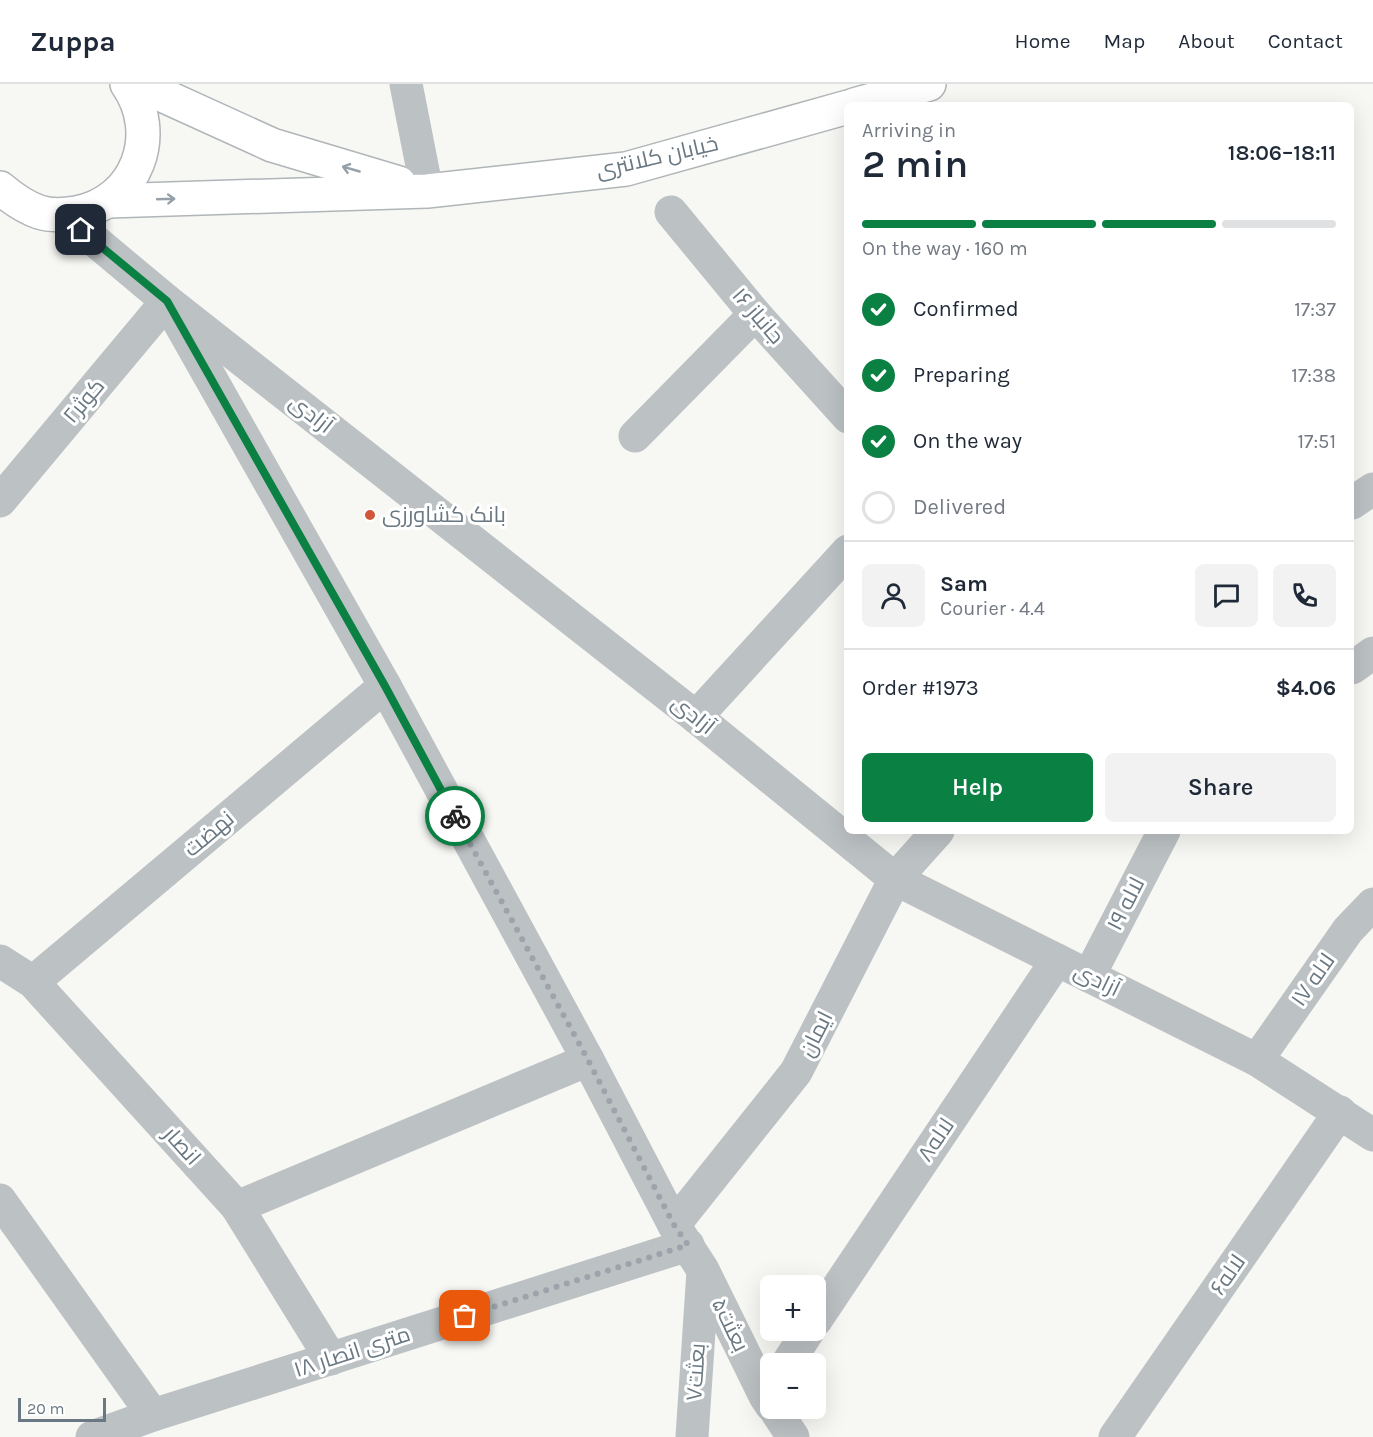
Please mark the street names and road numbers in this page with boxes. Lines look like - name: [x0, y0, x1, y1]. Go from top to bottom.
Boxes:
- street label: خیابان کلانتری: [593, 130, 721, 184]
- street label: جانباز ۱۶: [727, 283, 789, 349]
- street label: کوثر۲: [58, 373, 110, 429]
- street label: آزادی: [284, 389, 338, 439]
- street label: آزادی: [666, 690, 720, 740]
- street label: نهضت: [179, 806, 239, 862]
- street label: لاله ۱۹: [1102, 873, 1150, 935]
- street label: لاله ۱۷: [1286, 949, 1340, 1011]
- street label: آزادی: [1070, 958, 1124, 1002]
- street label: ایمان: [794, 1007, 838, 1061]
- street label: لاله۸: [912, 1113, 960, 1167]
- street label: انصار: [157, 1120, 206, 1171]
- street label: لاله۶: [1205, 1250, 1251, 1300]
- street label: بعثت۵: [706, 1294, 754, 1356]
- street label: ۱۸ متری انصار: [291, 1321, 413, 1383]
- street label: بعثت۷: [681, 1342, 711, 1402]

